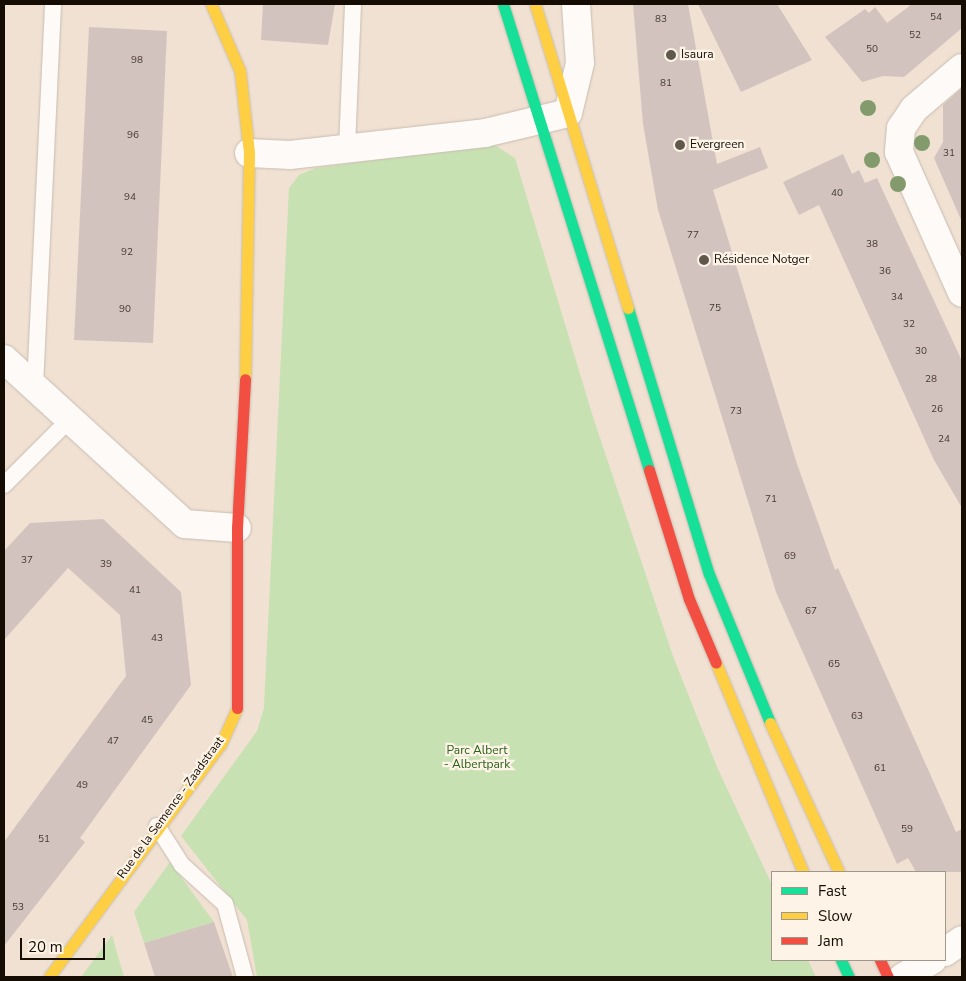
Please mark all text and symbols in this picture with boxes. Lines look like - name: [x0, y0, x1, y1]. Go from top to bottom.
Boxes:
- house number: 54: [930, 12, 942, 24]
- house number: 83: [655, 14, 667, 26]
- house number: 52: [909, 30, 921, 42]
- house number: 50: [866, 44, 878, 56]
- place label: Isaura: [681, 48, 714, 62]
- marker: Isaura: [665, 49, 677, 61]
- house number: 98: [131, 55, 143, 67]
- house number: 81: [660, 78, 672, 90]
- house number: 96: [127, 130, 139, 142]
- place label: Evergreen: [690, 138, 744, 152]
- marker: Evergreen: [674, 139, 686, 151]
- house number: 31: [943, 148, 955, 160]
- house number: 40: [831, 188, 843, 200]
- house number: 94: [124, 192, 136, 204]
- house number: 77: [687, 230, 699, 242]
- house number: 38: [866, 239, 878, 251]
- house number: 92: [121, 247, 133, 259]
- place label: Résidence Notger: [714, 253, 809, 267]
- marker: Résidence Notger: [698, 254, 710, 266]
- house number: 36: [879, 266, 891, 278]
- house number: 34: [891, 292, 903, 304]
- house number: 75: [709, 303, 721, 315]
- house number: 90: [119, 304, 131, 316]
- house number: 32: [903, 319, 915, 331]
- house number: 30: [915, 346, 927, 358]
- house number: 28: [925, 374, 937, 386]
- house number: 26: [931, 404, 943, 416]
- house number: 73: [730, 406, 742, 418]
- house number: 24: [938, 434, 950, 446]
- house number: 71: [765, 494, 777, 506]
- house number: 69: [784, 551, 796, 563]
- house number: 37: [21, 555, 33, 567]
- house number: 39: [100, 559, 112, 571]
- house number: 41: [129, 585, 141, 597]
- house number: 67: [805, 606, 817, 618]
- house number: 43: [151, 633, 163, 645]
- house number: 65: [828, 659, 840, 671]
- house number: 63: [851, 711, 863, 723]
- house number: 45: [141, 715, 153, 727]
- street label: Rue de la Semence - Zaadstraat: [115, 734, 227, 882]
- house number: 47: [107, 736, 119, 748]
- park label: Parc Albert - Albertpark: [444, 744, 510, 772]
- house number: 61: [874, 763, 886, 775]
- house number: 49: [76, 780, 88, 792]
- house number: 59: [901, 824, 913, 836]
- house number: 51: [38, 834, 50, 846]
- legend: [771, 871, 946, 961]
- text: Fast: [818, 881, 846, 901]
- house number: 53: [12, 902, 24, 914]
- text: Slow: [818, 906, 852, 926]
- scale bar: [22, 928, 108, 960]
- text: Jam: [818, 931, 844, 951]
- text: 20 m: [28, 937, 63, 957]

